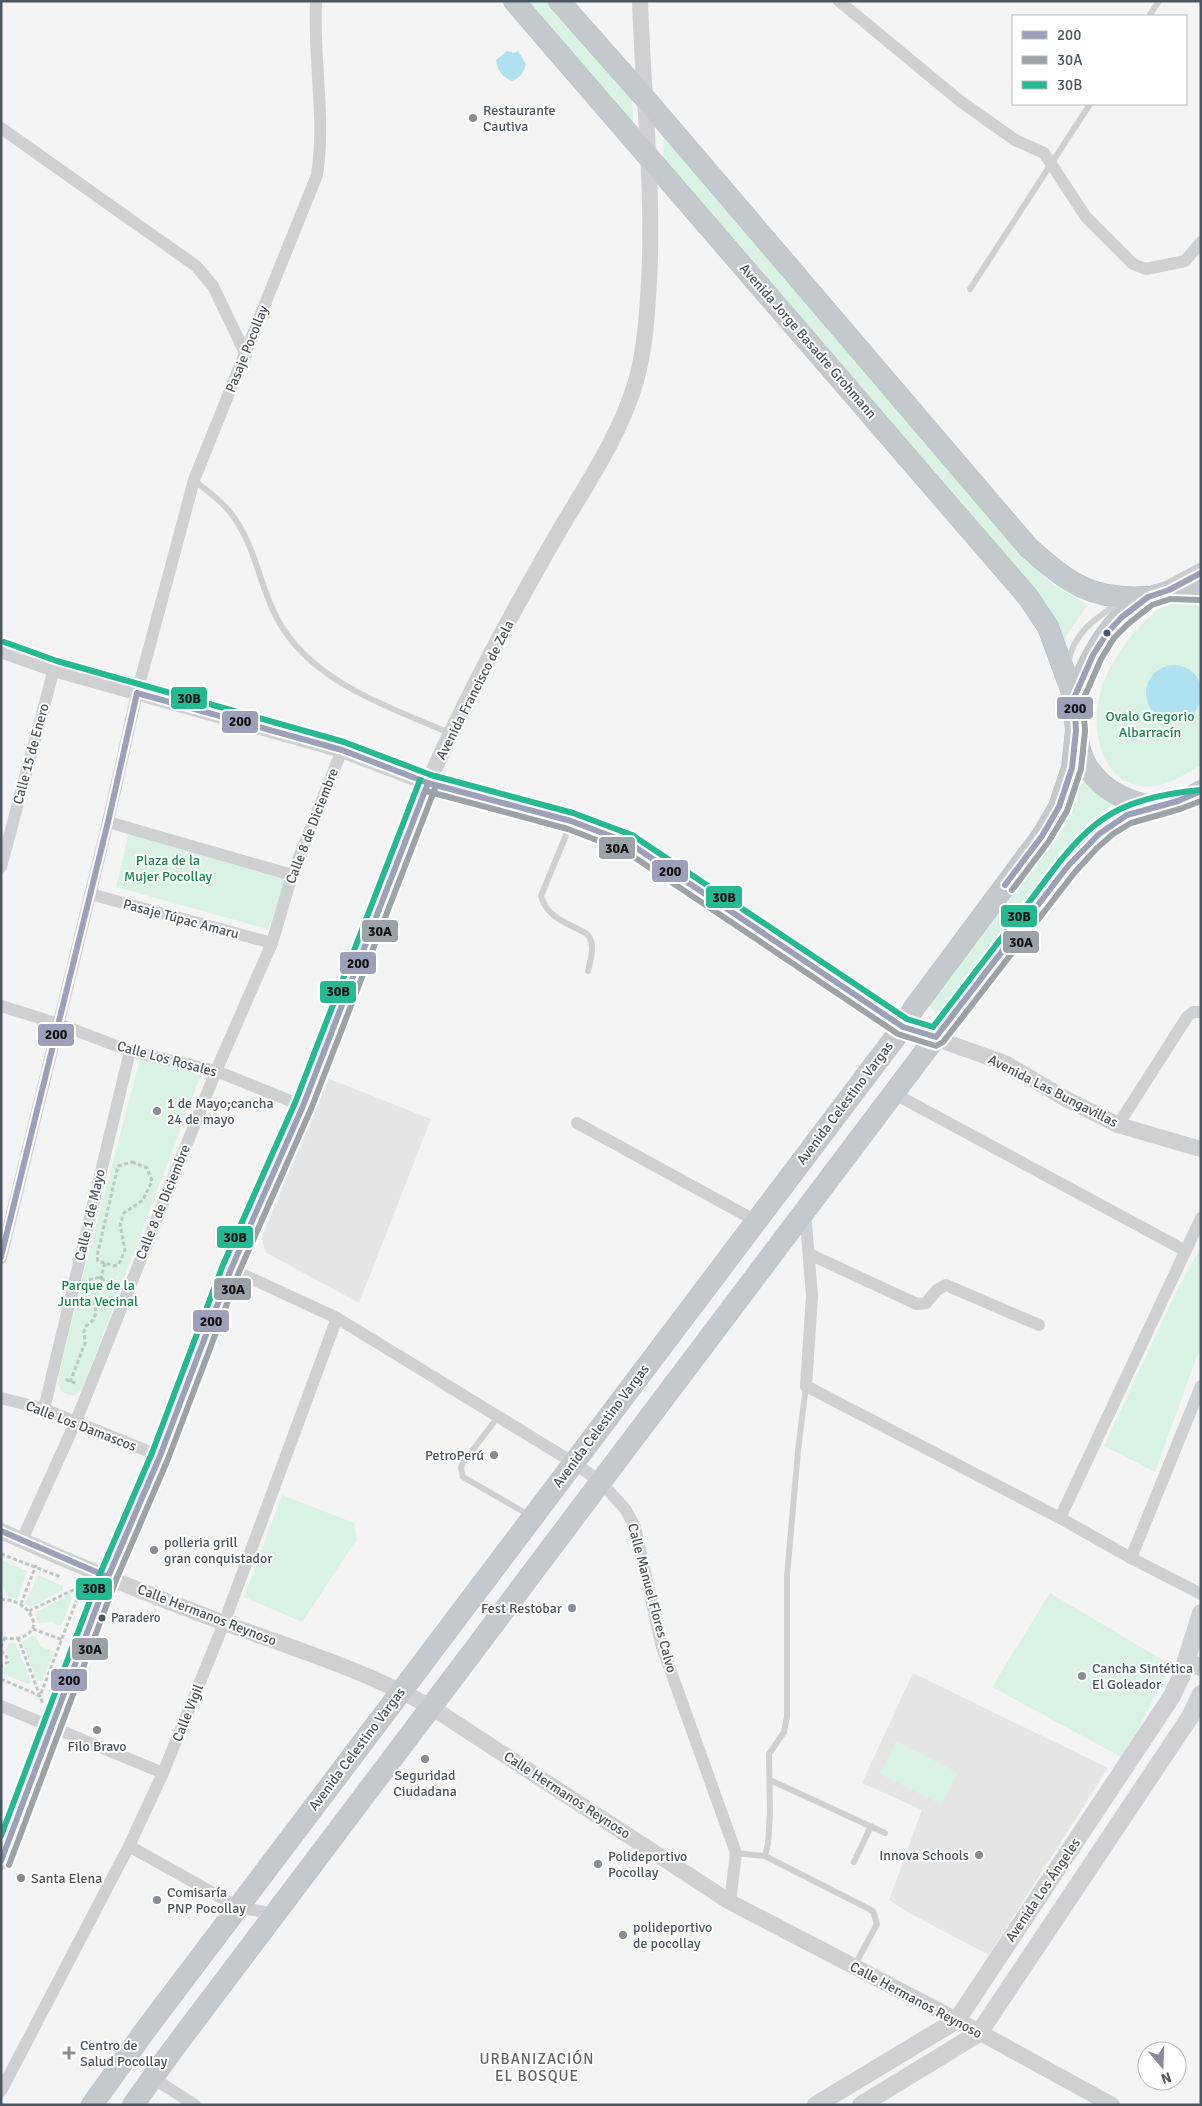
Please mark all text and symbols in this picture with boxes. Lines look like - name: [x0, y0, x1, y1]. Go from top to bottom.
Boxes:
- legend: [1012, 15, 1187, 105]
- text: 200: [1057, 26, 1081, 44]
- text: 30A: [1057, 51, 1082, 69]
- text: 30B: [1057, 76, 1082, 94]
- place label: Restaurante Cautiva: [483, 102, 556, 135]
- marker: Restaurante Cautiva: [467, 112, 479, 124]
- street label: Avenida Jorge Basadre Grohmann: [736, 260, 880, 422]
- street label: Pasaje Pocollay: [222, 303, 272, 395]
- street label: Avenida Francisco de Zela: [432, 617, 518, 763]
- unlabelled marker: [1102, 628, 1112, 638]
- line badge: 30B: [170, 686, 208, 710]
- text: 30B: [177, 690, 201, 707]
- line badge: 200: [1056, 696, 1094, 720]
- text: 200: [1064, 700, 1087, 717]
- street label: Calle 15 de Enero: [9, 702, 53, 806]
- park label: Ovalo Gregorio Albarracín: [1105, 708, 1195, 741]
- line badge: 200: [221, 710, 259, 734]
- text: 200: [229, 713, 252, 730]
- street label: Calle 8 de Diciembre: [282, 766, 342, 886]
- line badge: 30A: [598, 836, 636, 860]
- text: 30A: [605, 840, 629, 857]
- park label: Plaza de la Mujer Pocollay: [124, 852, 213, 885]
- line badge: 200: [651, 859, 689, 883]
- text: 200: [659, 863, 682, 880]
- line badge: 30B: [705, 885, 743, 909]
- text: 30B: [712, 889, 736, 906]
- street label: Pasaje Túpac Amaru: [121, 895, 241, 943]
- line badge: 30B: [1000, 904, 1038, 928]
- text: 30B: [1007, 908, 1031, 925]
- line badge: 30A: [361, 919, 399, 943]
- text: 30A: [368, 923, 392, 940]
- line badge: 30A: [1002, 930, 1040, 954]
- text: 30A: [1009, 934, 1033, 951]
- line badge: 200: [339, 951, 377, 975]
- text: 200: [347, 955, 370, 972]
- line badge: 30B: [319, 980, 357, 1004]
- text: 30B: [326, 983, 350, 1000]
- line badge: 200: [37, 1023, 75, 1047]
- text: 200: [45, 1026, 68, 1043]
- street label: Calle Los Rosales: [115, 1037, 219, 1081]
- street label: Avenida Celestino Vargas: [793, 1038, 897, 1168]
- street label: Avenida Las Bungavillas: [985, 1051, 1121, 1131]
- place label: 1 de Mayo;cancha 24 de mayo: [167, 1095, 274, 1128]
- marker: 1 de Mayo;cancha 24 de mayo: [151, 1105, 163, 1117]
- street label: Calle 8 de Diciembre: [132, 1142, 194, 1262]
- street label: Calle 1 de Mayo: [71, 1168, 109, 1262]
- line badge: 30B: [216, 1225, 254, 1249]
- text: 30B: [223, 1229, 247, 1246]
- park label: Parque de la Junta Vecinal: [58, 1277, 138, 1310]
- line badge: 30A: [213, 1277, 252, 1301]
- text: 30A: [221, 1281, 245, 1298]
- line badge: 200: [192, 1309, 230, 1333]
- text: 200: [200, 1313, 223, 1330]
- street label: Avenida Celestino Vargas: [549, 1361, 653, 1491]
- street label: Calle Los Damascos: [23, 1397, 139, 1455]
- place label: PetroPerú: [425, 1447, 484, 1464]
- marker: PetroPerú: [488, 1449, 500, 1461]
- street label: Calle Manuel Flores Calvo: [624, 1521, 680, 1675]
- place label: polleria grill gran conquistador: [164, 1534, 273, 1567]
- marker: polleria grill gran conquistador: [148, 1544, 160, 1556]
- line badge: 30B: [75, 1577, 113, 1601]
- text: 30B: [82, 1580, 106, 1597]
- street label: Calle Hermanos Reynoso: [135, 1581, 279, 1649]
- place label: Fest Restobar: [481, 1600, 563, 1617]
- marker: Fest Restobar: [566, 1602, 578, 1614]
- place label: Paradero: [111, 1610, 161, 1626]
- marker: Paradero: [97, 1613, 107, 1623]
- line badge: 30A: [71, 1637, 109, 1661]
- text: 30A: [78, 1641, 102, 1658]
- place label: Cancha Sintética El Goleador: [1092, 1660, 1193, 1693]
- line badge: 200: [50, 1668, 88, 1692]
- marker: Cancha Sintética El Goleador: [1076, 1670, 1088, 1682]
- text: 200: [58, 1672, 81, 1689]
- street label: Calle Vigil: [169, 1682, 207, 1744]
- street label: Avenida Celestino Vargas: [305, 1684, 409, 1814]
- marker: Filo Bravo: [91, 1724, 103, 1736]
- place label: Filo Bravo: [67, 1738, 127, 1755]
- street label: Calle Hermanos Reynoso: [501, 1748, 633, 1842]
- marker: Seguridad Ciudadana: [419, 1753, 431, 1765]
- place label: Seguridad Ciudadana: [393, 1767, 457, 1800]
- street label: Avenida Los Ángeles: [1002, 1835, 1084, 1945]
- place label: Innova Schools: [879, 1847, 969, 1864]
- place label: Polideportivo Pocollay: [608, 1848, 687, 1881]
- marker: Innova Schools: [973, 1849, 985, 1861]
- marker: Polideportivo Pocollay: [592, 1858, 604, 1870]
- place label: Santa Elena: [31, 1870, 102, 1887]
- marker: Santa Elena: [15, 1872, 27, 1884]
- place label: Comisaría PNP Pocollay: [167, 1884, 246, 1917]
- marker: Comisaría PNP Pocollay: [151, 1894, 163, 1906]
- place label: polideportivo de pocollay: [633, 1919, 712, 1952]
- marker: polideportivo de pocollay: [617, 1929, 629, 1941]
- street label: Calle Hermanos Reynoso: [847, 1958, 985, 2042]
- place label: Centro de Salud Pocollay: [80, 2037, 168, 2070]
- north arrow: [1137, 2041, 1187, 2091]
- marker: Centro de Salud Pocollay: [62, 2046, 76, 2060]
- district label: URBANIZACIÓN EL BOSQUE: [480, 2049, 594, 2085]
- text: N: [1159, 2068, 1173, 2087]

